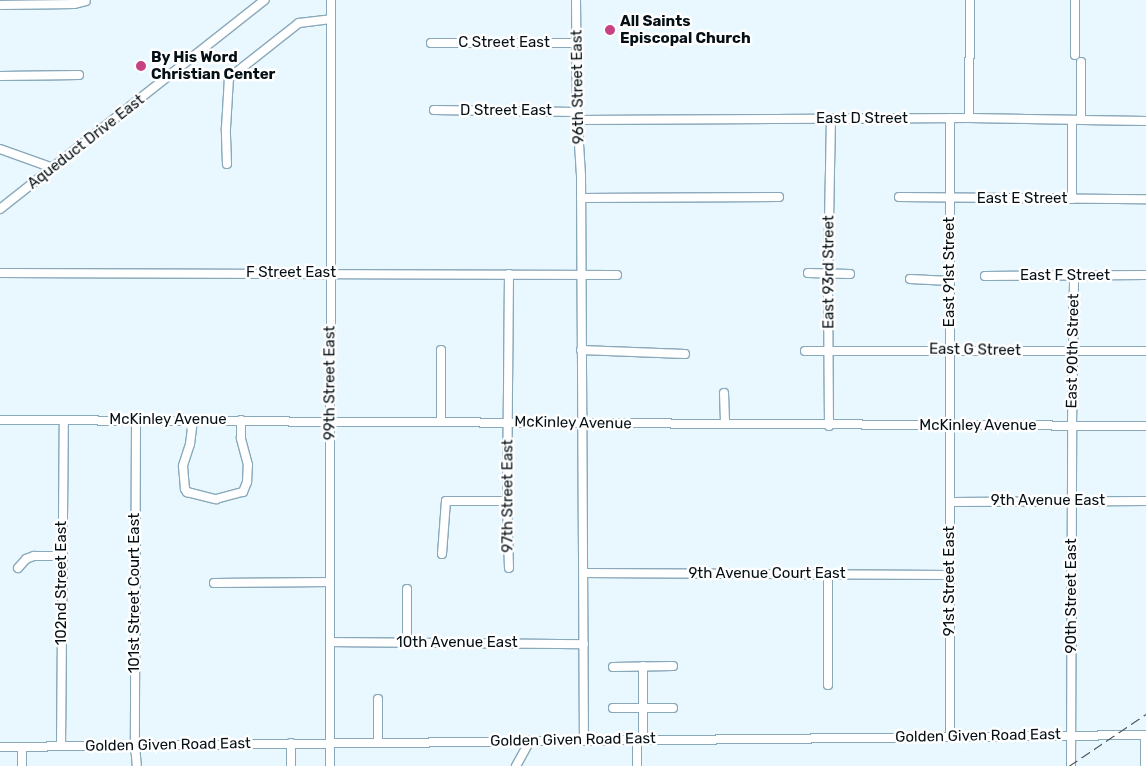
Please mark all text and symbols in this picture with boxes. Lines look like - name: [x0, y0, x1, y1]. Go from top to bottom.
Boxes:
- place label: All Saints Episcopal Church: [620, 12, 751, 47]
- marker: All Saints Episcopal Church: [604, 24, 616, 36]
- street label: 96th Street East: [568, 30, 588, 144]
- street label: C Street East: [458, 34, 550, 52]
- place label: By His Word Christian Center: [151, 48, 275, 83]
- marker: By His Word Christian Center: [135, 60, 147, 72]
- street label: Aqueduct Drive East: [24, 91, 148, 193]
- street label: D Street East: [460, 102, 552, 120]
- street label: East D Street: [816, 110, 908, 128]
- street label: East E Street: [977, 190, 1067, 208]
- street label: East 93rd Street: [820, 215, 838, 329]
- street label: East 91st Street: [941, 217, 959, 327]
- street label: F Street East: [246, 264, 336, 282]
- street label: East F Street: [1020, 267, 1110, 285]
- street label: East 90th Street: [1063, 293, 1083, 409]
- street label: 99th Street East: [321, 326, 339, 440]
- street label: East G Street: [929, 340, 1021, 360]
- street label: McKinley Avenue: [109, 411, 227, 429]
- street label: McKinley Avenue: [514, 413, 632, 433]
- street label: McKinley Avenue: [919, 417, 1037, 435]
- street label: 97th Street East: [499, 439, 517, 553]
- street label: 9th Avenue East: [991, 492, 1105, 510]
- street label: 101st Street Court East: [126, 513, 144, 673]
- street label: 102nd Street East: [53, 521, 71, 645]
- street label: 91st Street East: [941, 526, 959, 636]
- street label: 90th Street East: [1063, 538, 1081, 654]
- street label: 9th Avenue Court East: [688, 565, 846, 583]
- street label: 10th Avenue East: [396, 634, 518, 652]
- street label: Golden Given Road East: [895, 726, 1061, 746]
- street label: Golden Given Road East: [490, 730, 656, 750]
- street label: Golden Given Road East: [85, 735, 251, 755]

